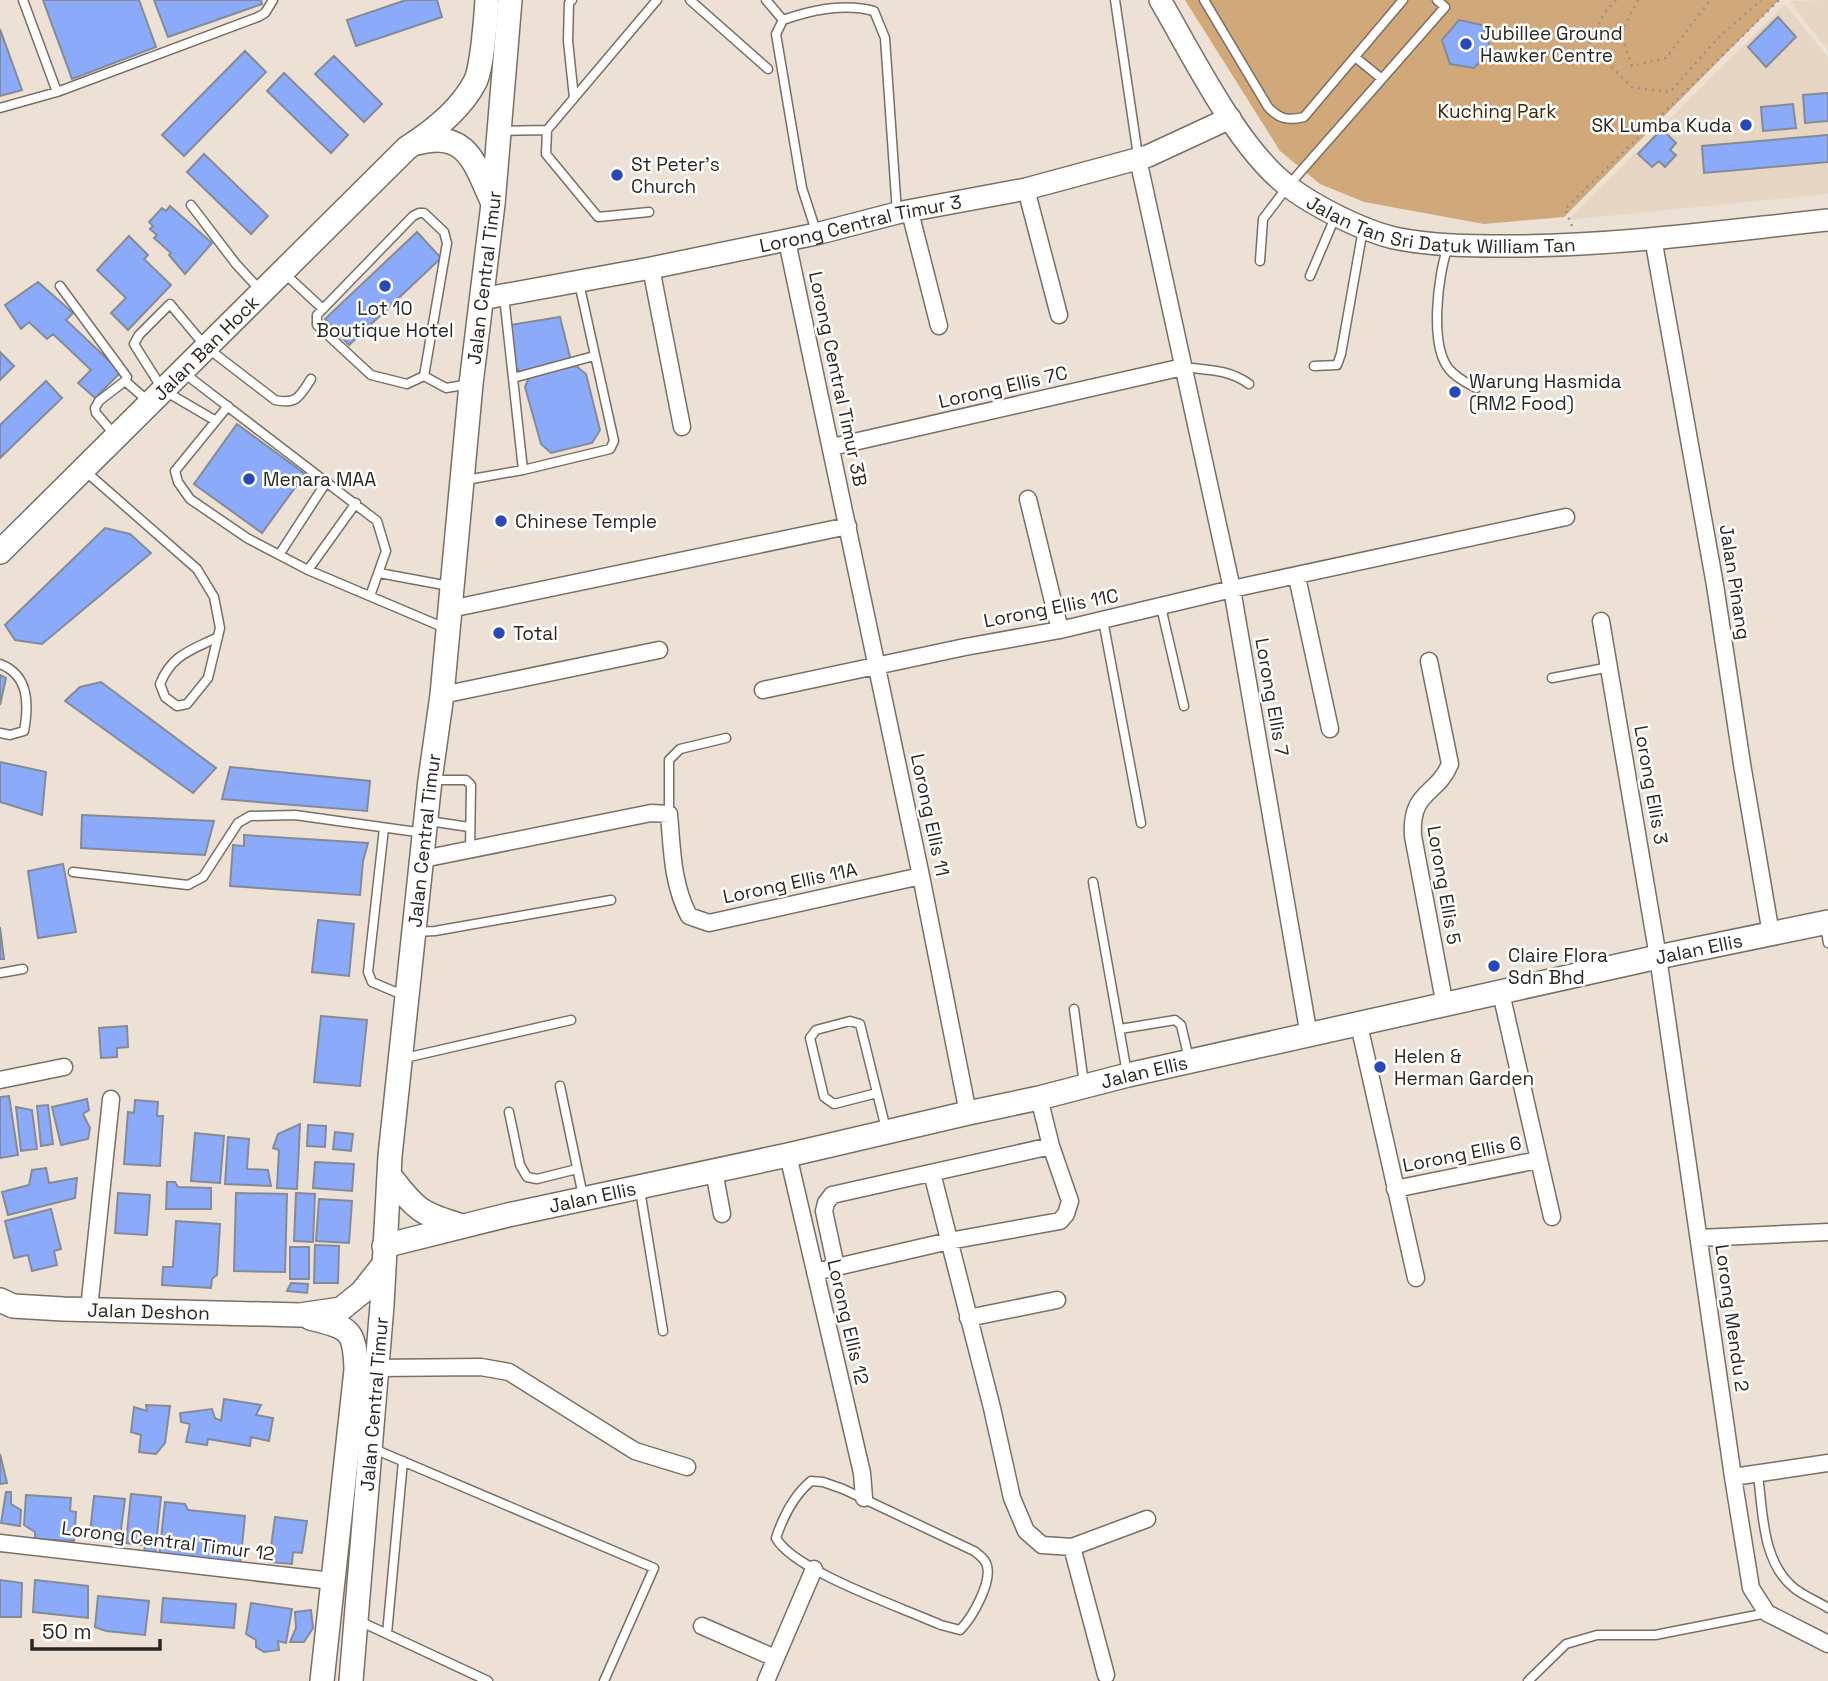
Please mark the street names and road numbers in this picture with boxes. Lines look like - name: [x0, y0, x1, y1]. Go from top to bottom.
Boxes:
- street label: Lorong Central Timur 3: [757, 189, 964, 258]
- street label: Jalan Tan Sri Datuk William Tan: [1302, 189, 1576, 259]
- street label: Jalan Central Timur: [461, 190, 507, 366]
- street label: Lorong Central Timur 3B: [803, 269, 873, 489]
- street label: Jalan Ban Hock: [147, 290, 264, 406]
- street label: Lorong Ellis 7C: [936, 360, 1070, 414]
- street label: Jalan Pinang: [1714, 523, 1756, 641]
- street label: Lorong Ellis 11C: [981, 583, 1121, 633]
- street label: Lorong Ellis 7: [1249, 636, 1295, 758]
- street label: Lorong Ellis 3: [1628, 724, 1674, 846]
- street label: Lorong Ellis 11: [905, 751, 955, 879]
- street label: Jalan Central Timur: [402, 752, 446, 929]
- street label: Lorong Ellis 5: [1421, 824, 1467, 946]
- street label: Lorong Ellis 11A: [721, 857, 860, 909]
- street label: Jalan Ellis: [1653, 927, 1745, 970]
- street label: Jalan Ellis: [1098, 1050, 1190, 1094]
- street label: Lorong Ellis 6: [1400, 1130, 1524, 1178]
- street label: Jalan Ellis: [546, 1175, 638, 1218]
- street label: Lorong Mendu 2: [1709, 1243, 1755, 1393]
- street label: Lorong Ellis 12: [821, 1257, 875, 1387]
- street label: Jalan Deshon: [87, 1297, 210, 1325]
- street label: Jalan Central Timur: [354, 1316, 393, 1492]
- street label: Lorong Central Timur 12: [60, 1516, 276, 1566]

